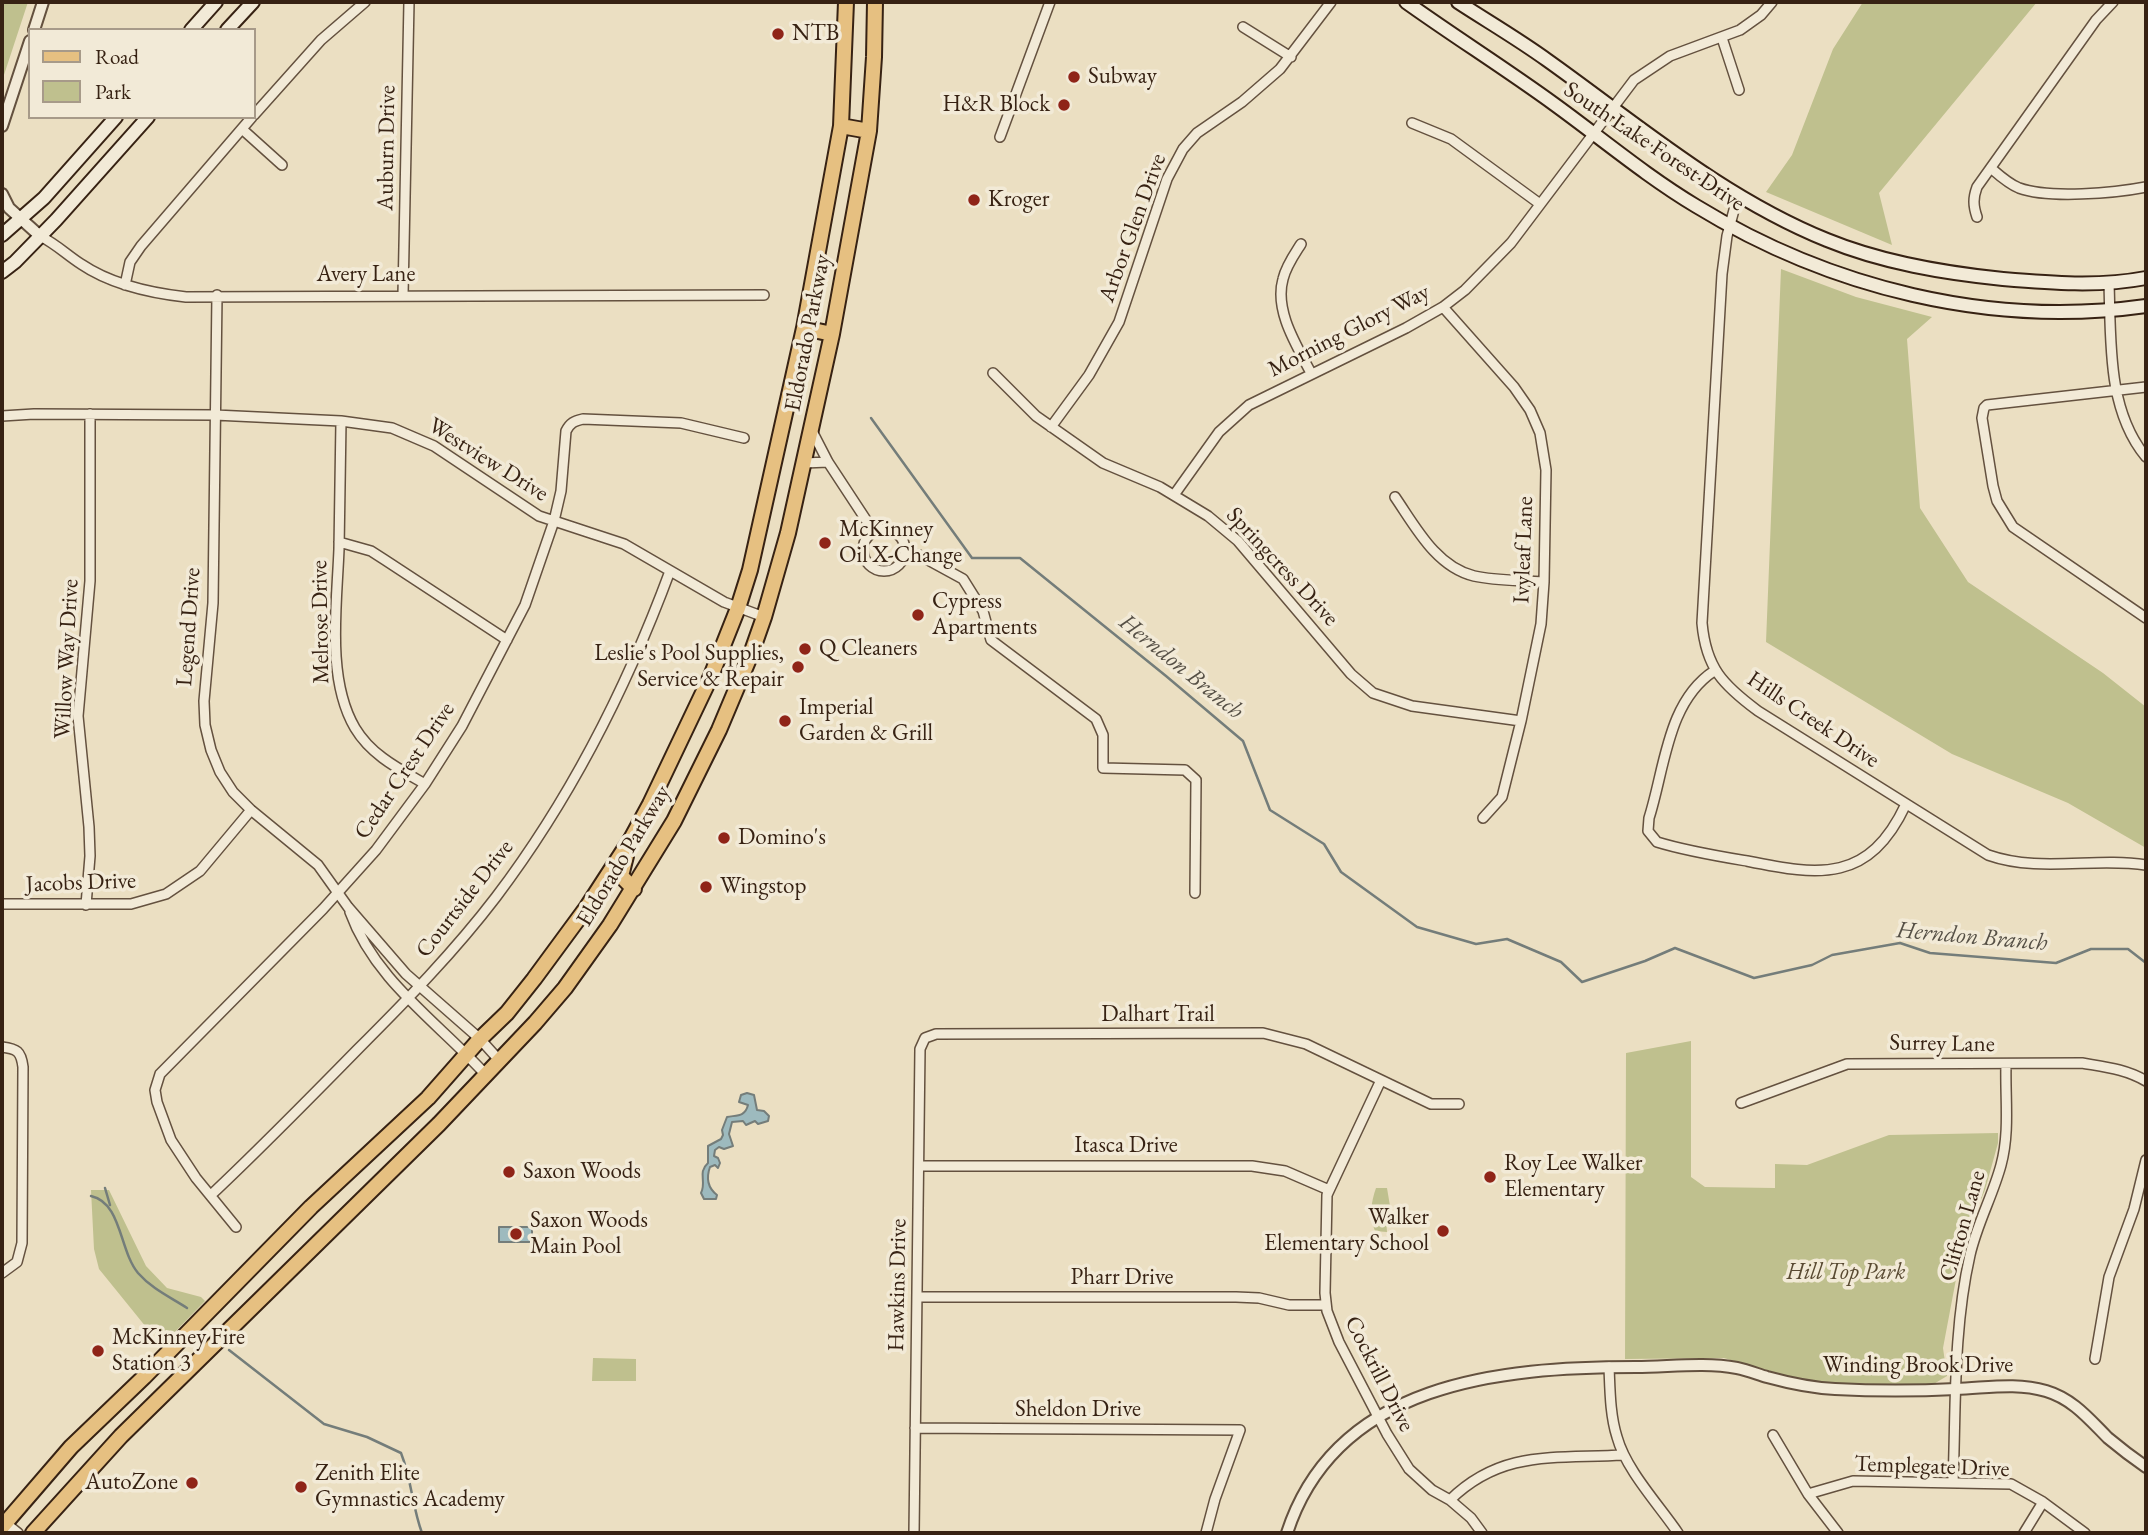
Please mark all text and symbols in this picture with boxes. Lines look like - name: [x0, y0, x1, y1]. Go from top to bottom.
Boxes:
- place label: NTB: [792, 20, 839, 48]
- marker: NTB: [770, 26, 786, 42]
- legend: [28, 28, 256, 119]
- text: Road: [95, 43, 139, 70]
- place label: Subway: [1088, 63, 1157, 91]
- marker: Subway: [1066, 69, 1082, 85]
- street label: South Lake Forest Drive: [1558, 76, 1750, 218]
- text: Park: [95, 78, 131, 105]
- street label: Auburn Drive: [372, 85, 402, 211]
- place label: H&R Block: [942, 91, 1050, 119]
- marker: H&R Block: [1056, 97, 1072, 113]
- street label: Arbor Glen Drive: [1093, 150, 1173, 306]
- place label: Kroger: [988, 186, 1049, 214]
- marker: Kroger: [966, 192, 982, 208]
- street label: Eldorado Parkway: [779, 252, 837, 414]
- street label: Avery Lane: [317, 261, 415, 289]
- street label: Morning Glory Way: [1264, 278, 1434, 384]
- street label: Westview Drive: [423, 412, 553, 508]
- street label: Ivyleaf Lane: [1508, 496, 1540, 604]
- street label: Springcress Drive: [1220, 502, 1344, 632]
- place label: McKinney Oil X-Change: [839, 516, 962, 570]
- marker: McKinney Oil X-Change: [817, 535, 833, 551]
- street label: Melrose Drive: [306, 560, 336, 684]
- street label: Legend Drive: [171, 567, 207, 687]
- street label: Willow Way Drive: [49, 578, 85, 740]
- place label: Cypress Apartments: [932, 588, 1037, 642]
- marker: Cypress Apartments: [910, 607, 926, 623]
- water label: Herndon Branch: [1113, 608, 1249, 726]
- place label: Q Cleaners: [819, 635, 917, 663]
- place label: Leslie's Pool Supplies, Service & Repair: [594, 640, 784, 694]
- marker: Q Cleaners: [797, 641, 813, 657]
- marker: Leslie's Pool Supplies, Service & Repair: [790, 659, 806, 675]
- street label: Hills Creek Drive: [1742, 666, 1884, 774]
- place label: Imperial Garden & Grill: [799, 694, 933, 748]
- street label: Cedar Crest Drive: [349, 697, 461, 845]
- marker: Imperial Garden & Grill: [777, 713, 793, 729]
- street label: Eldorado Parkway: [571, 780, 677, 932]
- place label: Domino's: [738, 824, 826, 852]
- marker: Domino's: [716, 830, 732, 846]
- street label: Courtside Drive: [410, 835, 520, 963]
- street label: Jacobs Drive: [25, 867, 137, 899]
- place label: Wingstop: [720, 873, 806, 901]
- marker: Wingstop: [698, 879, 714, 895]
- water label: Herndon Branch: [1895, 916, 2049, 958]
- street label: Dalhart Trail: [1101, 1001, 1215, 1029]
- street label: Surrey Lane: [1889, 1029, 1995, 1059]
- street label: Itasca Drive: [1074, 1132, 1178, 1160]
- place label: Roy Lee Walker Elementary: [1504, 1150, 1643, 1204]
- place label: Saxon Woods: [523, 1158, 641, 1186]
- marker: Saxon Woods: [501, 1164, 517, 1180]
- street label: Clifton Lane: [1934, 1167, 1992, 1285]
- marker: Roy Lee Walker Elementary: [1482, 1169, 1498, 1185]
- place label: Walker Elementary School: [1264, 1204, 1429, 1258]
- place label: Saxon Woods Main Pool: [530, 1207, 648, 1261]
- street label: Hawkins Drive: [883, 1218, 913, 1352]
- marker: Walker Elementary School: [1435, 1223, 1451, 1239]
- marker: Saxon Woods Main Pool: [508, 1226, 524, 1242]
- park label: Hill Top Park: [1786, 1259, 1906, 1287]
- street label: Pharr Drive: [1071, 1264, 1173, 1292]
- street label: Cockrill Drive: [1338, 1312, 1420, 1436]
- place label: McKinney Fire Station 3: [112, 1324, 245, 1378]
- marker: McKinney Fire Station 3: [90, 1343, 106, 1359]
- street label: Winding Brook Drive: [1823, 1352, 2013, 1380]
- street label: Sheldon Drive: [1015, 1396, 1141, 1424]
- street label: Templegate Drive: [1854, 1451, 2010, 1483]
- place label: Zenith Elite Gymnastics Academy: [315, 1460, 504, 1514]
- place label: AutoZone: [85, 1469, 178, 1497]
- marker: AutoZone: [184, 1475, 200, 1491]
- marker: Zenith Elite Gymnastics Academy: [293, 1479, 309, 1495]

